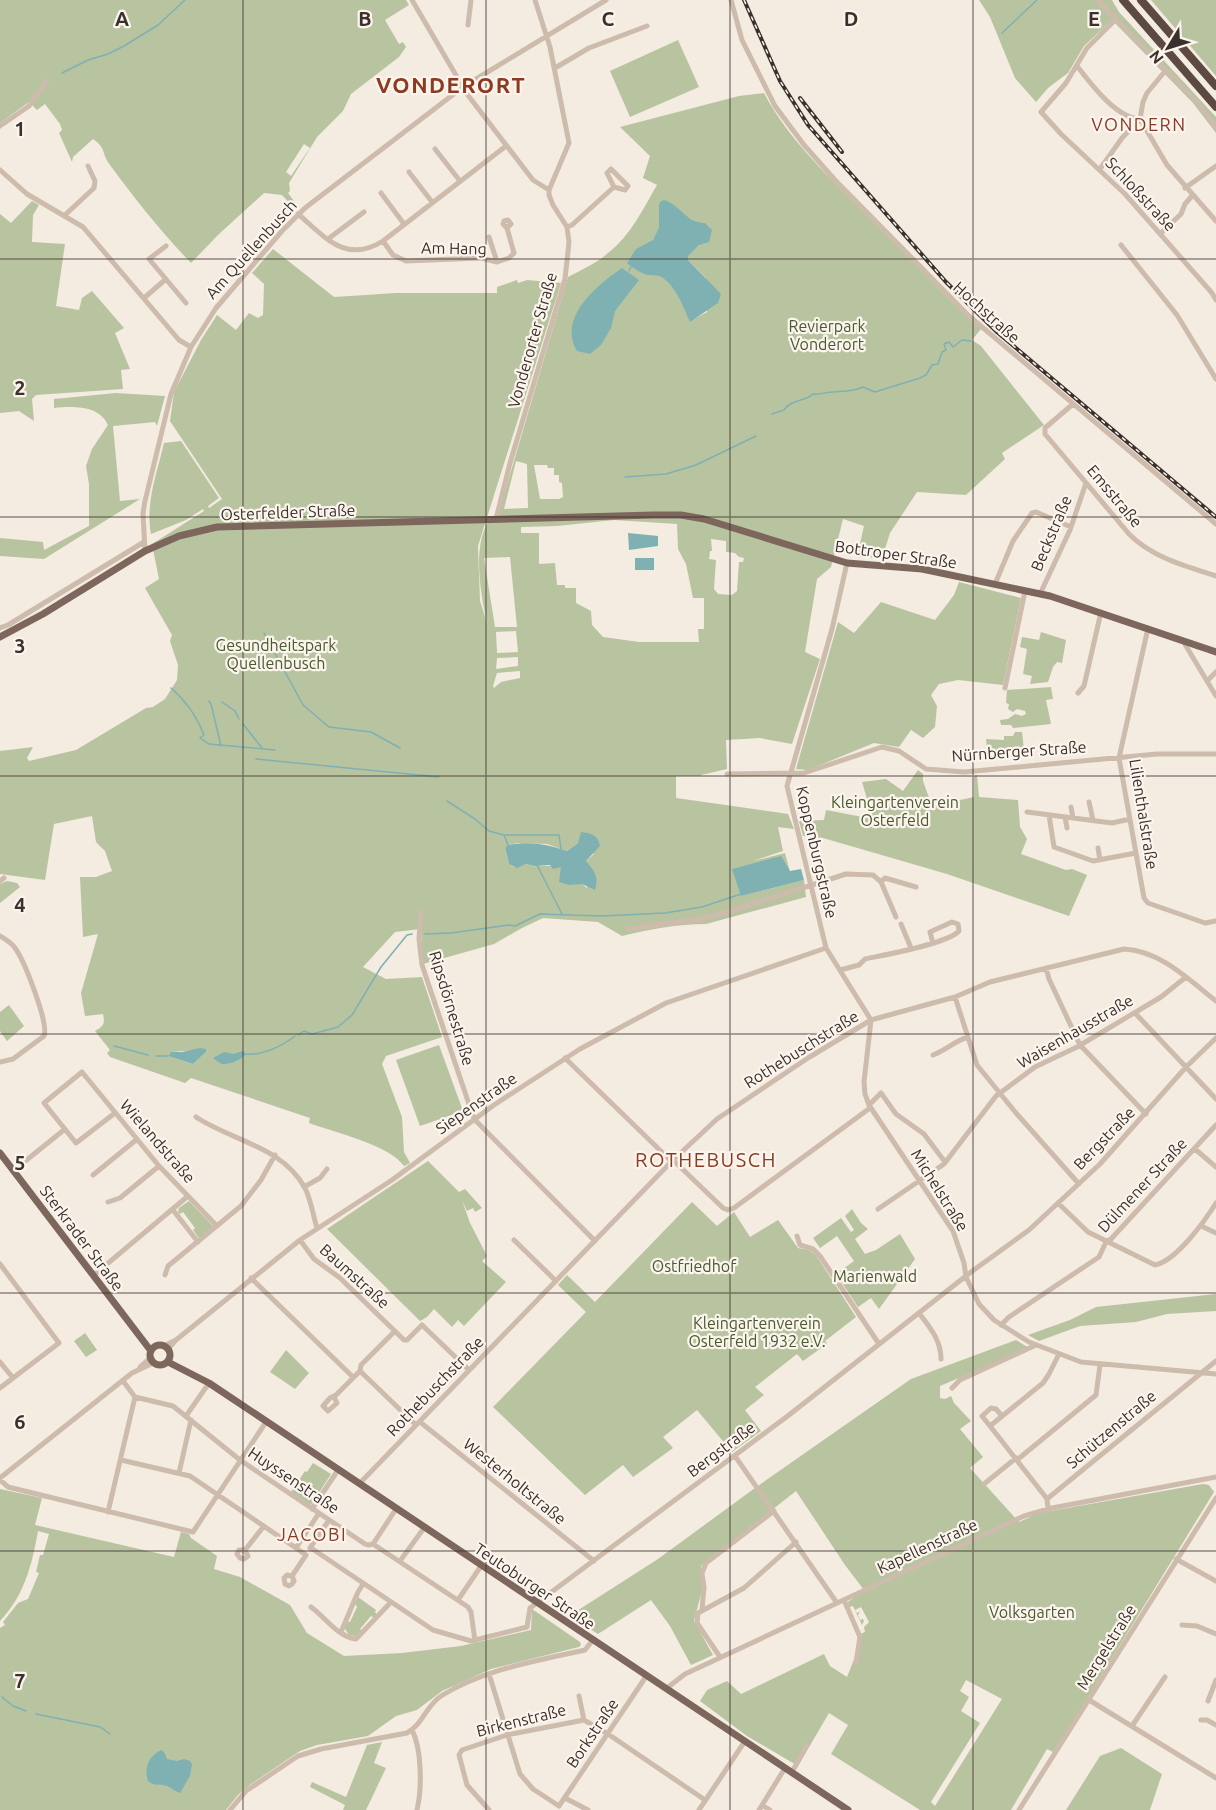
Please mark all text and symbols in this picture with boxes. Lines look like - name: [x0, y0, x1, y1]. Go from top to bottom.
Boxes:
- text: A: [115, 7, 129, 30]
- text: B: [358, 7, 372, 30]
- text: C: [602, 7, 615, 30]
- text: D: [844, 7, 858, 30]
- text: E: [1088, 7, 1100, 30]
- north arrow: [1138, 18, 1198, 78]
- text: N: [1145, 47, 1167, 67]
- district label: VONDERORT: [376, 72, 526, 97]
- district label: VONDERN: [1091, 114, 1187, 134]
- text: 1: [14, 117, 26, 140]
- street label: Schloßstraße: [1102, 153, 1180, 235]
- street label: Am Quellenbusch: [202, 196, 300, 302]
- street label: Am Hang: [421, 238, 487, 258]
- street label: Vonderorter Straße: [504, 270, 560, 410]
- street label: Hochstraße: [950, 278, 1024, 346]
- park label: Revierpark Vonderort: [788, 317, 866, 353]
- text: 2: [14, 376, 26, 399]
- street label: Emsstraße: [1084, 461, 1146, 531]
- street label: Beckstraße: [1027, 492, 1075, 574]
- street label: Osterfelder Straße: [220, 501, 356, 523]
- street label: Bottroper Straße: [834, 537, 958, 571]
- text: 3: [14, 634, 26, 657]
- park label: Gesundheitspark Quellenbusch: [216, 636, 336, 672]
- street label: Nürnberger Straße: [951, 737, 1087, 765]
- street label: Lilienthalstraße: [1126, 757, 1162, 871]
- street label: Koppenburgstraße: [793, 784, 841, 920]
- park label: Kleingartenverein Osterfeld: [831, 793, 959, 829]
- text: 4: [14, 893, 26, 916]
- street label: Ripsdörnestraße: [426, 949, 478, 1067]
- street label: Waisenhausstraße: [1014, 990, 1136, 1072]
- street label: Rothebuschstraße: [740, 1007, 862, 1091]
- street label: Siepenstraße: [432, 1069, 520, 1137]
- street label: Wielandstraße: [117, 1096, 199, 1186]
- street label: Bergstraße: [1070, 1103, 1138, 1173]
- street label: Dülmener Straße: [1094, 1134, 1190, 1236]
- street label: Michelstraße: [908, 1146, 972, 1234]
- district label: ROTHEBUSCH: [635, 1148, 777, 1171]
- text: 5: [14, 1151, 26, 1174]
- street label: Sterkrader Straße: [37, 1182, 127, 1294]
- street label: Baumstraße: [317, 1240, 393, 1312]
- park label: Ostfriedhof: [652, 1257, 737, 1275]
- park label: Marienwald: [833, 1267, 917, 1285]
- park label: Kleingartenverein Osterfeld 1932 e.V.: [688, 1314, 826, 1350]
- street label: Rothebuschstraße: [383, 1332, 487, 1440]
- street label: Schützenstraße: [1062, 1386, 1160, 1472]
- text: 6: [14, 1410, 26, 1433]
- street label: Bergstraße: [684, 1418, 758, 1480]
- street label: Westerholtstraße: [460, 1434, 570, 1528]
- street label: Huyssenstraße: [245, 1443, 343, 1517]
- street label: Kapellenstraße: [874, 1515, 980, 1577]
- district label: JACOBI: [277, 1524, 347, 1544]
- street label: Teutoburger Straße: [471, 1539, 599, 1633]
- street label: Mergelstraße: [1073, 1601, 1139, 1693]
- park label: Volksgarten: [989, 1603, 1075, 1621]
- text: 7: [14, 1669, 26, 1692]
- street label: Borkstraße: [562, 1695, 622, 1771]
- street label: Birkenstraße: [474, 1700, 568, 1740]

